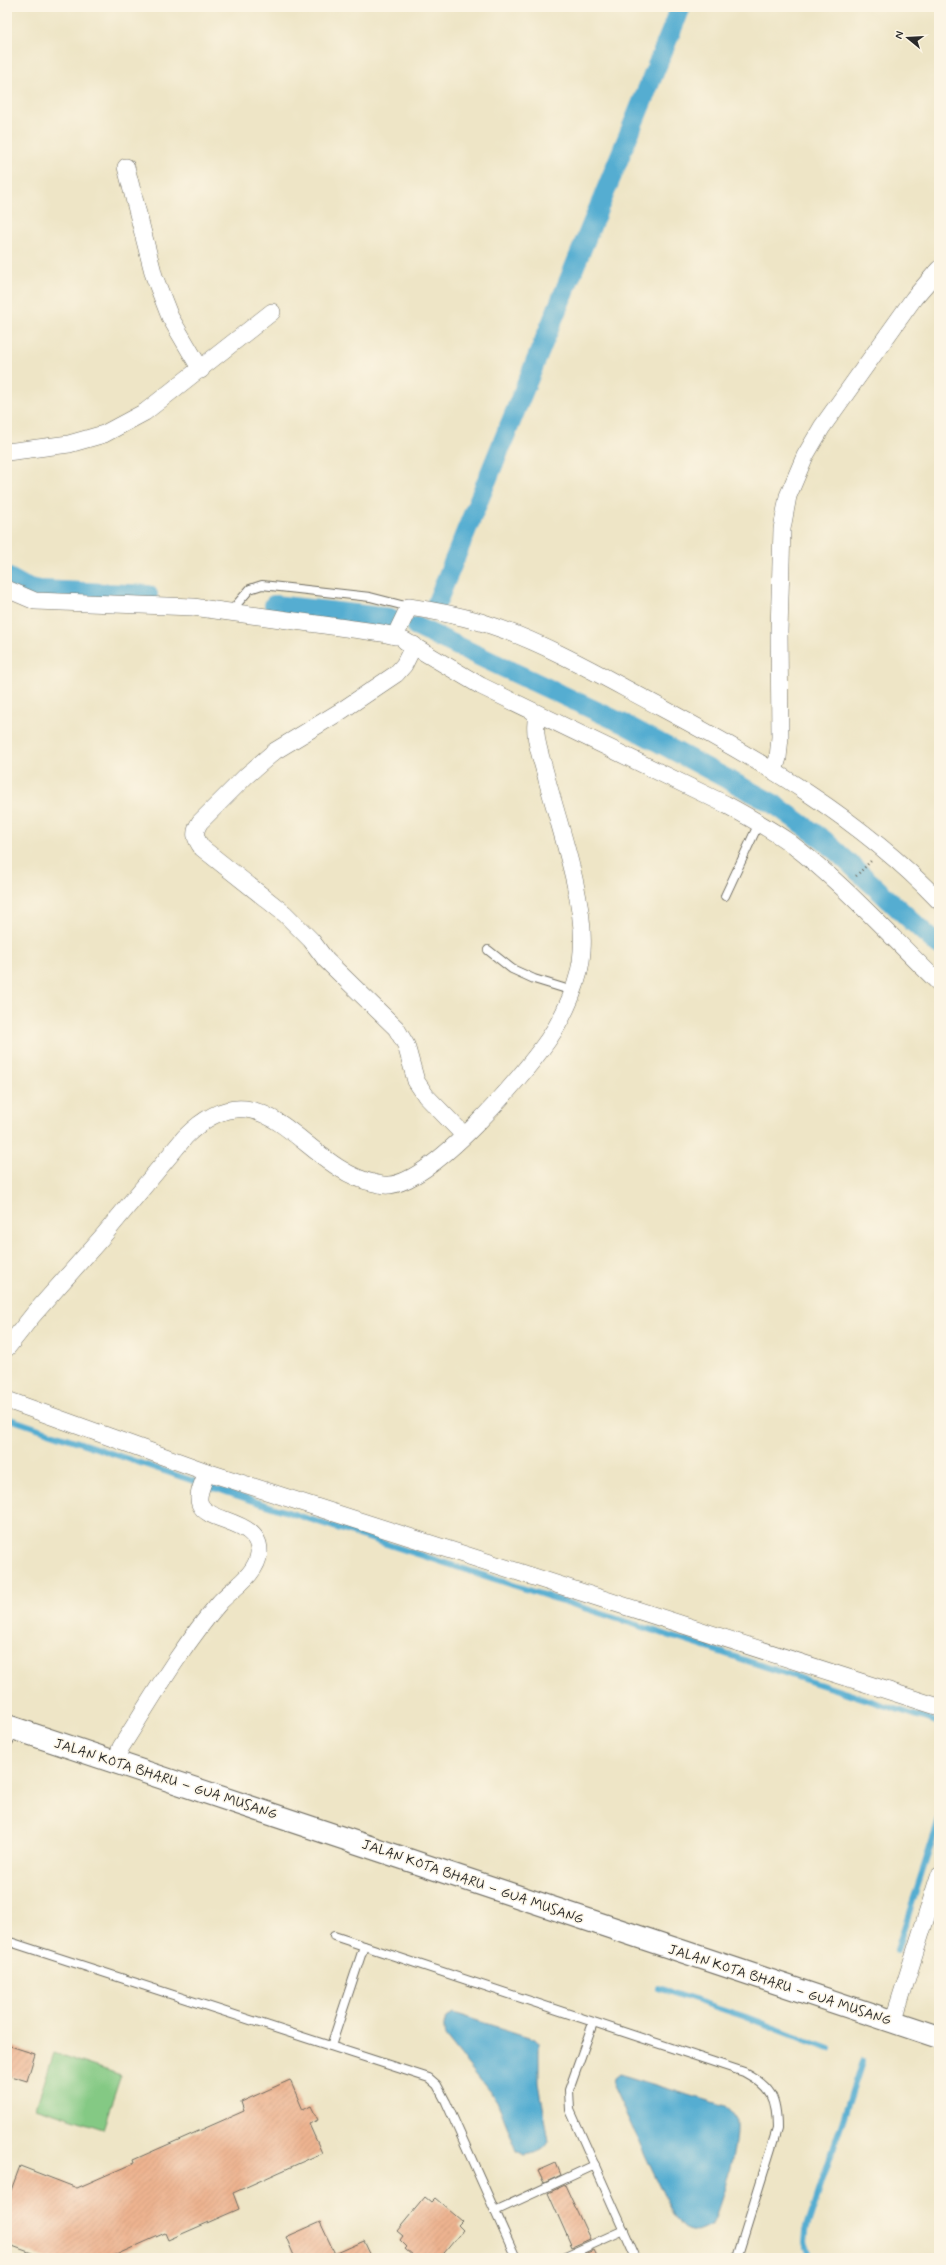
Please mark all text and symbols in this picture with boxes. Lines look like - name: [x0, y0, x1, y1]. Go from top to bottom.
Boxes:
- north arrow: [888, 18, 928, 58]
- text: N: [892, 30, 907, 41]
- street label: JALAN KOTA BHARU – GUA MUSANG: [52, 1734, 280, 1824]
- street label: JALAN KOTA BHARU – GUA MUSANG: [359, 1835, 586, 1928]
- street label: JALAN KOTA BHARU – GUA MUSANG: [666, 1940, 894, 2030]

